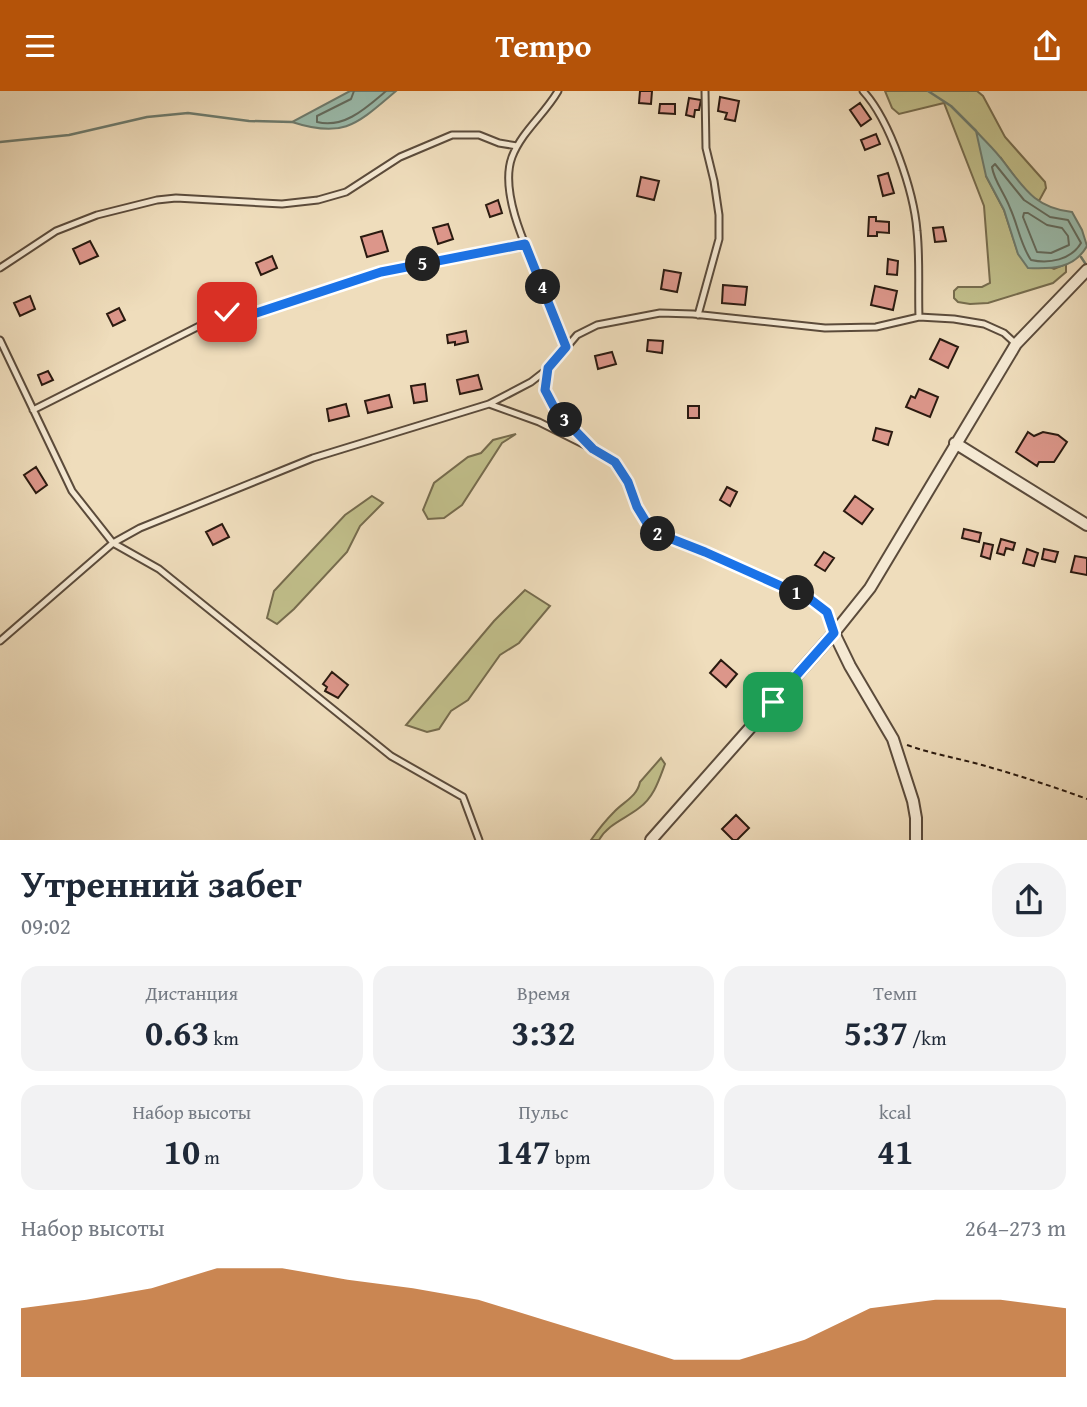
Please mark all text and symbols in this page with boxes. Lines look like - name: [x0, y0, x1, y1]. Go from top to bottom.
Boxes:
- text: Tempo: [496, 22, 592, 69]
- icon: menu: [21, 27, 59, 65]
- icon: share: [1028, 27, 1066, 65]
- pin: 5: [406, 247, 440, 281]
- text: 5: [418, 249, 427, 277]
- pin: 4: [526, 269, 560, 305]
- text: 4: [538, 272, 547, 300]
- pin: [197, 282, 257, 342]
- icon: check: [208, 293, 246, 331]
- pin: 3: [548, 403, 582, 437]
- text: 3: [560, 405, 569, 433]
- pin: 2: [640, 517, 676, 551]
- text: 2: [653, 519, 662, 547]
- pin: 1: [780, 575, 814, 611]
- text: 1: [792, 578, 801, 606]
- pin: [743, 672, 803, 732]
- icon: arrive: [754, 683, 792, 721]
- text: Утренний забег: [21, 855, 302, 911]
- button: share: [992, 863, 1066, 937]
- text: 09:02: [21, 909, 71, 942]
- text: Дистанция: [145, 979, 238, 1007]
- text: Время: [517, 979, 570, 1007]
- text: Темп: [873, 979, 917, 1007]
- text: 0.63: [145, 1007, 209, 1058]
- text: 3:32: [511, 1007, 576, 1058]
- text: 5:37: [844, 1007, 908, 1058]
- text: km: [209, 1024, 239, 1052]
- text: /km: [908, 1024, 946, 1052]
- text: Набор высоты: [132, 1098, 251, 1126]
- text: Пульс: [519, 1098, 568, 1126]
- text: kcal: [879, 1098, 911, 1126]
- text: 10: [164, 1126, 200, 1177]
- text: 147: [496, 1126, 551, 1177]
- text: 41: [877, 1126, 913, 1177]
- text: m: [200, 1143, 220, 1171]
- text: bpm: [551, 1143, 591, 1171]
- text: Набор высоты: [21, 1211, 165, 1244]
- text: 264–273 m: [965, 1211, 1066, 1244]

